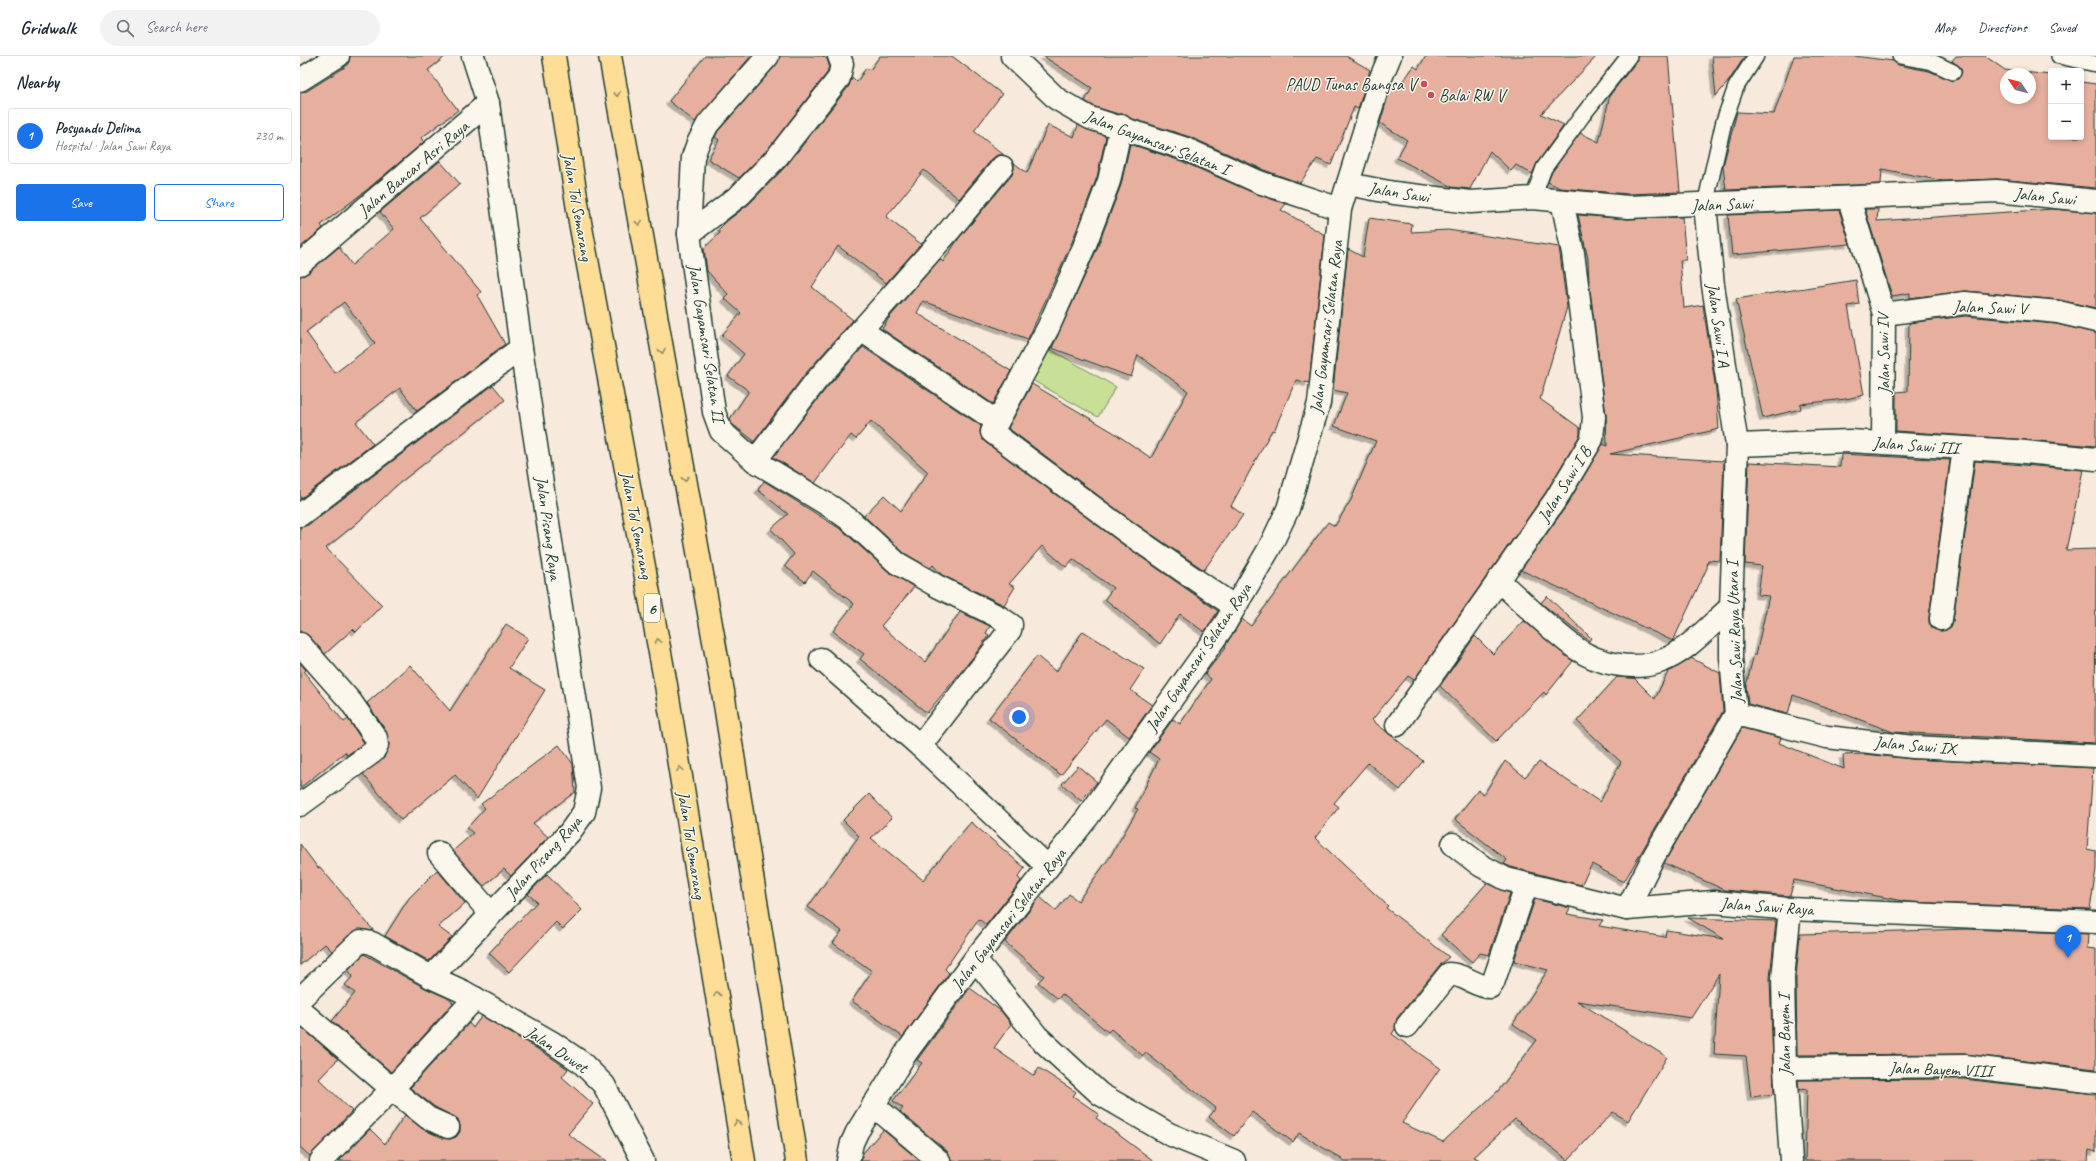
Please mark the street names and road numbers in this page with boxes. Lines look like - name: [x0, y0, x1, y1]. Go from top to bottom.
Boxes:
- street label: Jalan Gayamsari Selatan I: [1081, 105, 1236, 181]
- street label: Jalan Bancar Asri Raya: [353, 115, 474, 221]
- street label: Jalan Tol Semarang: [557, 150, 598, 264]
- street label: Jalan Sawi: [1366, 177, 1433, 208]
- street label: Jalan Sawi: [2012, 183, 2078, 210]
- street label: Jalan Sawi: [1690, 193, 1755, 216]
- street label: Jalan Gayamsari Selatan Raya: [1305, 238, 1348, 416]
- street label: Jalan Gayamsari Selatan II: [683, 262, 730, 428]
- street label: Jalan Sawi I A: [1702, 281, 1735, 369]
- street label: Jalan Sawi V: [1952, 296, 2031, 319]
- street label: Jalan Sawi IV: [1872, 310, 1895, 395]
- street label: Jalan Sawi III: [1871, 432, 1963, 459]
- street label: Jalan Sawi I B: [1532, 442, 1596, 527]
- street label: Jalan Tol Semarang: [616, 468, 657, 582]
- street label: Jalan Pisang Raya: [531, 474, 566, 583]
- street label: Jalan Sawi Raya Utara I: [1721, 556, 1748, 704]
- street label: Jalan Gayamsari Selatan Raya: [1140, 578, 1257, 736]
- road number: 6: [644, 594, 660, 622]
- street label: Jalan Sawi IX: [1872, 731, 1960, 760]
- street label: Jalan Tol Semarang: [672, 788, 711, 902]
- street label: Jalan Pisang Raya: [500, 810, 588, 904]
- street label: Jalan Gayamsari Selatan Raya: [946, 843, 1071, 995]
- street label: Jalan Sawi Raya: [1719, 893, 1816, 920]
- street label: Jalan Bayem I: [1773, 990, 1796, 1077]
- street label: Jalan Duwet: [521, 1021, 594, 1079]
- street label: Jalan Bayem VIII: [1888, 1057, 1996, 1082]

